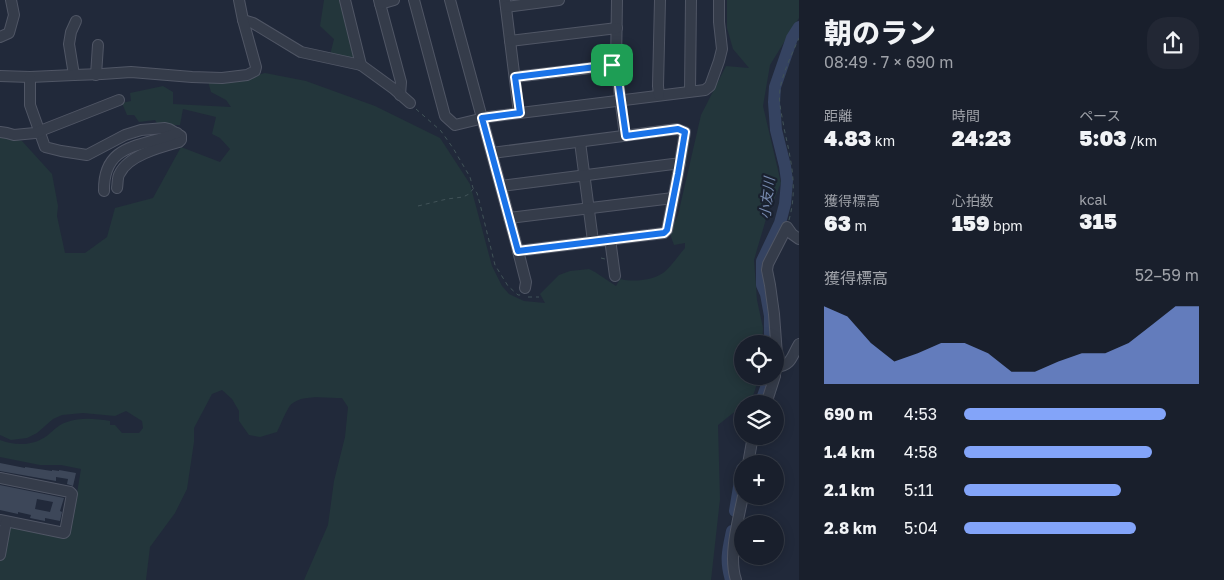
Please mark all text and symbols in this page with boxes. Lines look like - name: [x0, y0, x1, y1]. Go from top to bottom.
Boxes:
- text: 朝のラン: [824, 16, 936, 49]
- button: share: [1147, 17, 1199, 69]
- pin: [591, 44, 633, 86]
- icon: arrive: [598, 51, 626, 79]
- text: 08:49 · 7 × 690 m: [824, 52, 953, 72]
- text: 距離: [824, 107, 852, 124]
- text: 時間: [952, 107, 980, 124]
- text: ペース: [1079, 107, 1121, 124]
- text: 4.83: [824, 125, 871, 151]
- text: 24:23: [952, 125, 1011, 151]
- text: 5:03: [1079, 125, 1127, 151]
- text: km: [871, 132, 895, 149]
- text: /km: [1127, 132, 1157, 149]
- water label: 小友川: [756, 174, 778, 220]
- text: kcal: [1079, 191, 1107, 208]
- text: 獲得標高: [824, 192, 880, 209]
- text: 心拍数: [952, 192, 994, 209]
- text: 315: [1079, 208, 1117, 234]
- text: 63: [824, 210, 851, 236]
- text: 159: [952, 210, 990, 236]
- text: m: [851, 217, 867, 234]
- text: bpm: [990, 217, 1023, 234]
- text: 52–59 m: [1135, 265, 1199, 285]
- text: 獲得標高: [824, 268, 888, 288]
- map controls: [734, 335, 784, 565]
- button: locate: [734, 335, 784, 385]
- button: layers: [734, 395, 784, 445]
- text: 690 m: [824, 404, 873, 424]
- text: 4:53: [904, 404, 937, 424]
- text: 1.4 km: [824, 442, 875, 462]
- text: 4:58: [904, 442, 938, 462]
- button: +: [734, 455, 784, 505]
- text: 2.1 km: [824, 480, 874, 500]
- text: 5:11: [904, 480, 934, 500]
- button: −: [734, 515, 784, 565]
- text: 2.8 km: [824, 518, 876, 538]
- text: 5:04: [904, 518, 938, 538]

